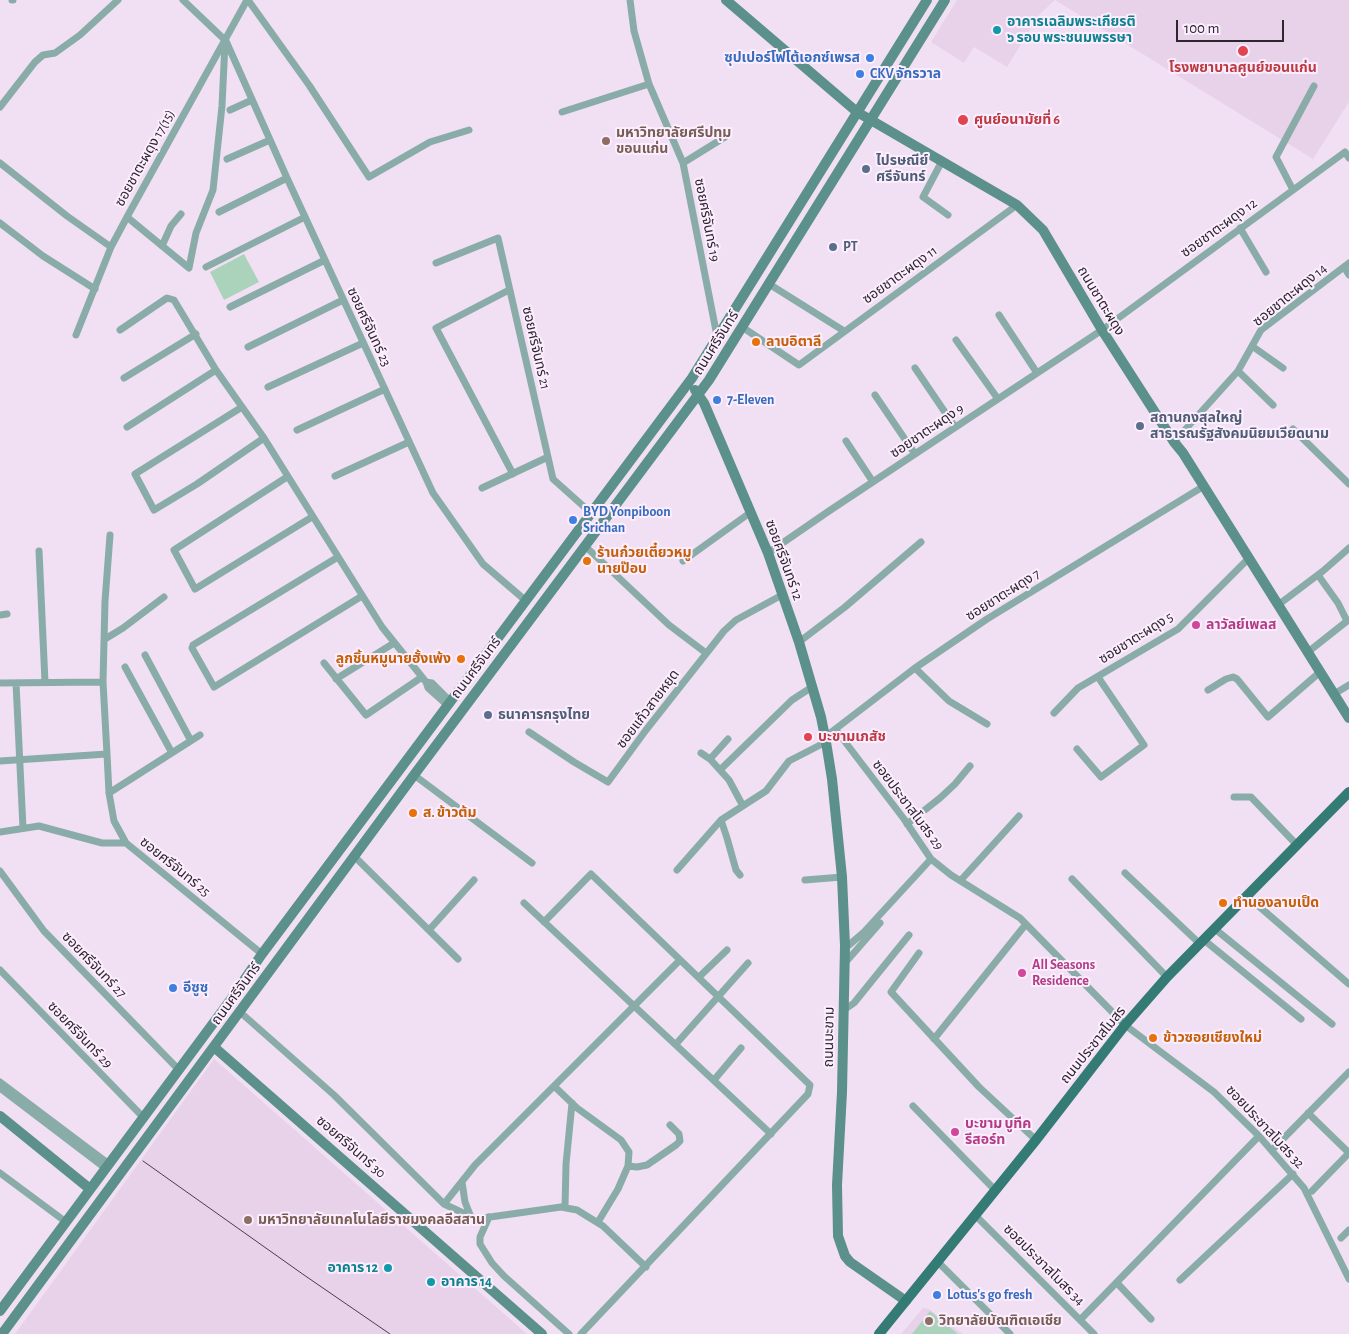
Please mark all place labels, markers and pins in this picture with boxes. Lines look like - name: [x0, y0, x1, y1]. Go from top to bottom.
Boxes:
- place label: อาคารเฉลิมพระเกียรติ ๖ รอบ พระชนมพรรษา: [1007, 14, 1136, 46]
- marker: อาคารเฉลิมพระเกียรติ ๖ รอบ พระชนมพรรษา: [991, 24, 1003, 36]
- marker: โรงพยาบาลศูนย์ขอนแก่น: [1236, 44, 1250, 58]
- place label: ซุปเปอร์โฟโต้เอกซ์เพรส: [724, 50, 860, 66]
- marker: ซุปเปอร์โฟโต้เอกซ์เพรส: [864, 52, 876, 64]
- place label: โรงพยาบาลศูนย์ขอนแก่น: [1169, 60, 1317, 76]
- place label: CKV จักรวาล: [870, 66, 941, 82]
- marker: CKV จักรวาล: [854, 68, 866, 80]
- place label: ศูนย์อนามัยที่ 6: [974, 112, 1060, 128]
- marker: ศูนย์อนามัยที่ 6: [956, 113, 970, 127]
- place label: มหาวิทยาลัยศรีปทุม ขอนแก่น: [616, 125, 731, 158]
- marker: มหาวิทยาลัยศรีปทุม ขอนแก่น: [600, 135, 612, 147]
- place label: ไปรษณีย์ ศรีจันทร์: [876, 153, 928, 186]
- marker: ไปรษณีย์ ศรีจันทร์: [860, 163, 872, 175]
- place label: PT: [843, 239, 858, 255]
- marker: PT: [827, 241, 839, 253]
- place label: ลาบอิตาลี: [766, 334, 821, 350]
- marker: ลาบอิตาลี: [750, 336, 762, 348]
- place label: 7-Eleven: [727, 392, 775, 408]
- marker: 7-Eleven: [711, 394, 723, 406]
- place label: สถานกงสุลใหญ่ สาธารณรัฐสังคมนิยมเวียดนาม: [1150, 410, 1329, 442]
- marker: สถานกงสุลใหญ่ สาธารณรัฐสังคมนิยมเวียดนาม: [1134, 420, 1146, 432]
- place label: BYD Yonpiboon Srichan: [583, 504, 671, 536]
- marker: BYD Yonpiboon Srichan: [567, 514, 579, 526]
- place label: ร้านก๋วยเตี๋ยวหมู นายป๊อบ: [597, 545, 691, 578]
- marker: ร้านก๋วยเตี๋ยวหมู นายป๊อบ: [581, 555, 593, 567]
- place label: ลาวัลย์เพลส: [1206, 617, 1276, 633]
- marker: ลาวัลย์เพลส: [1190, 619, 1202, 631]
- place label: ลูกชิ้นหมูนายฮั้งเพ้ง: [336, 651, 451, 667]
- marker: ลูกชิ้นหมูนายฮั้งเพ้ง: [455, 653, 467, 665]
- place label: ธนาคารกรุงไทย: [498, 707, 590, 723]
- marker: ธนาคารกรุงไทย: [482, 709, 494, 721]
- place label: บะขามเภสัช: [818, 729, 886, 745]
- marker: บะขามเภสัช: [802, 731, 814, 743]
- place label: ส. ข้าวต้ม: [423, 805, 477, 821]
- marker: ส. ข้าวต้ม: [407, 807, 419, 819]
- place label: ทำนองลาบเป็ด: [1233, 895, 1319, 911]
- marker: ทำนองลาบเป็ด: [1217, 897, 1229, 909]
- place label: All Seasons Residence: [1032, 957, 1095, 990]
- marker: All Seasons Residence: [1016, 967, 1028, 979]
- place label: อีซูซุ: [183, 980, 208, 996]
- marker: อีซูซุ: [167, 982, 179, 994]
- place label: ข้าวซอยเชียงใหม่: [1163, 1030, 1262, 1046]
- marker: ข้าวซอยเชียงใหม่: [1147, 1032, 1159, 1044]
- place label: บะขาม บูทีค รีสอร์ท: [965, 1116, 1031, 1148]
- marker: บะขาม บูทีค รีสอร์ท: [949, 1126, 961, 1138]
- place label: มหาวิทยาลัยเทคโนโลยีราชมงคลอีสสาน: [258, 1212, 485, 1228]
- marker: มหาวิทยาลัยเทคโนโลยีราชมงคลอีสสาน: [242, 1214, 254, 1226]
- place label: อาคาร 12: [327, 1260, 378, 1276]
- marker: อาคาร 12: [382, 1262, 394, 1274]
- place label: อาคาร 14: [441, 1274, 492, 1290]
- marker: อาคาร 14: [425, 1276, 437, 1288]
- place label: Lotus's go fresh: [947, 1287, 1032, 1303]
- marker: Lotus's go fresh: [931, 1289, 943, 1301]
- place label: วิทยาลัยบัณฑิตเอเชีย: [939, 1313, 1062, 1329]
- marker: วิทยาลัยบัณฑิตเอเชีย: [923, 1315, 935, 1327]

